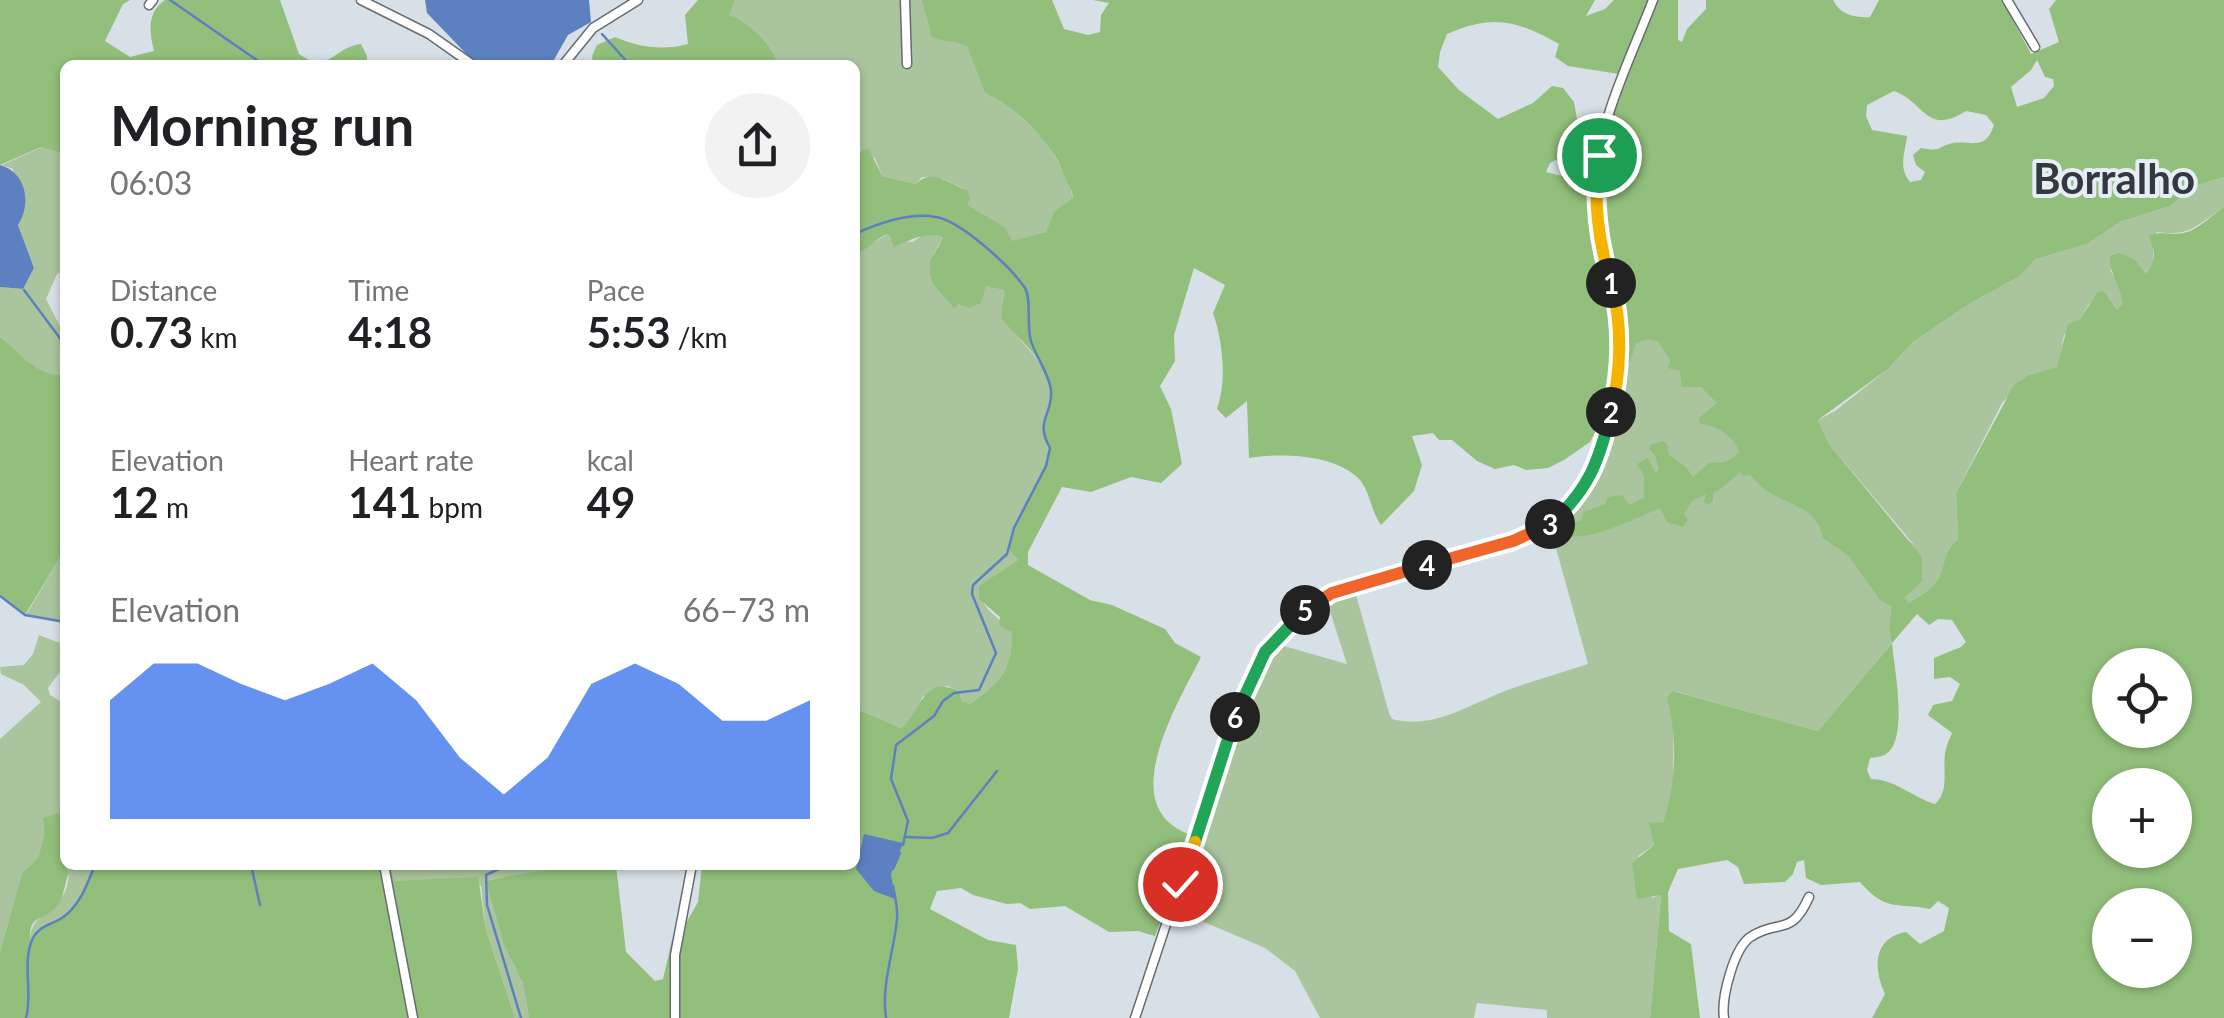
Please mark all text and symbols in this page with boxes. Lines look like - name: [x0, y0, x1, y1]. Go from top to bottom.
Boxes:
- text: Morning run: [110, 92, 414, 158]
- button: share: [705, 93, 810, 198]
- pin: [1557, 113, 1642, 198]
- icon: arrive: [1572, 128, 1627, 183]
- district label: Borralho: [2033, 153, 2195, 203]
- text: 06:03: [110, 163, 192, 202]
- pin: 1: [1586, 258, 1636, 308]
- text: 1: [1603, 266, 1619, 300]
- text: Distance: [110, 273, 217, 307]
- text: Time: [348, 273, 409, 307]
- text: Pace: [587, 273, 645, 307]
- text: 0.73: [110, 307, 193, 357]
- text: 4:18: [348, 307, 432, 357]
- text: 5:53: [587, 307, 671, 357]
- text: km: [193, 320, 237, 354]
- text: /km: [671, 320, 728, 354]
- pin: 2: [1586, 387, 1636, 437]
- text: 2: [1603, 395, 1619, 429]
- text: Elevation: [110, 443, 224, 477]
- text: Heart rate: [348, 443, 474, 477]
- text: kcal: [587, 443, 634, 477]
- text: 12: [110, 477, 159, 527]
- text: 141: [348, 477, 421, 527]
- text: 49: [587, 477, 635, 527]
- text: m: [159, 490, 189, 524]
- text: bpm: [421, 490, 483, 524]
- pin: 3: [1525, 499, 1575, 549]
- text: 3: [1542, 507, 1558, 541]
- pin: 4: [1402, 540, 1452, 590]
- text: 4: [1419, 548, 1435, 582]
- pin: 5: [1280, 585, 1330, 635]
- text: Elevation: [110, 590, 240, 629]
- text: 66–73 m: [683, 590, 810, 629]
- text: 5: [1297, 593, 1313, 627]
- map controls: [2092, 648, 2192, 988]
- button: locate: [2092, 648, 2192, 748]
- pin: 6: [1210, 692, 1260, 742]
- text: 6: [1227, 700, 1243, 734]
- button: +: [2092, 768, 2192, 868]
- pin: [1138, 842, 1223, 927]
- icon: check: [1153, 857, 1208, 912]
- button: −: [2092, 888, 2192, 988]

